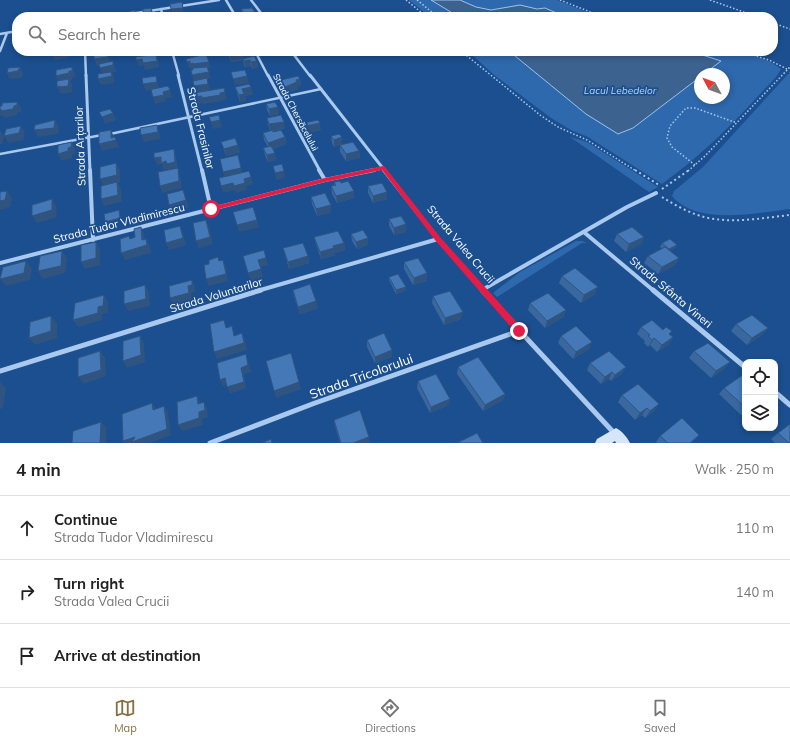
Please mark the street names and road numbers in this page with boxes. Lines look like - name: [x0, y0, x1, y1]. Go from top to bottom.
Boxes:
- street label: Strada Chersăcelului: [271, 71, 321, 153]
- street label: Strada Frasinilor: [184, 86, 218, 170]
- street label: Strada Arțarilor: [72, 106, 89, 186]
- street label: Strada Tudor Vladimirescu: [52, 200, 186, 246]
- street label: Strada Valea Crucii: [424, 202, 498, 286]
- street label: Strada Sfânta Vineri: [627, 253, 715, 331]
- street label: Strada Voluntarilor: [168, 274, 264, 316]
- street label: Strada Tricolorului: [307, 350, 415, 402]

